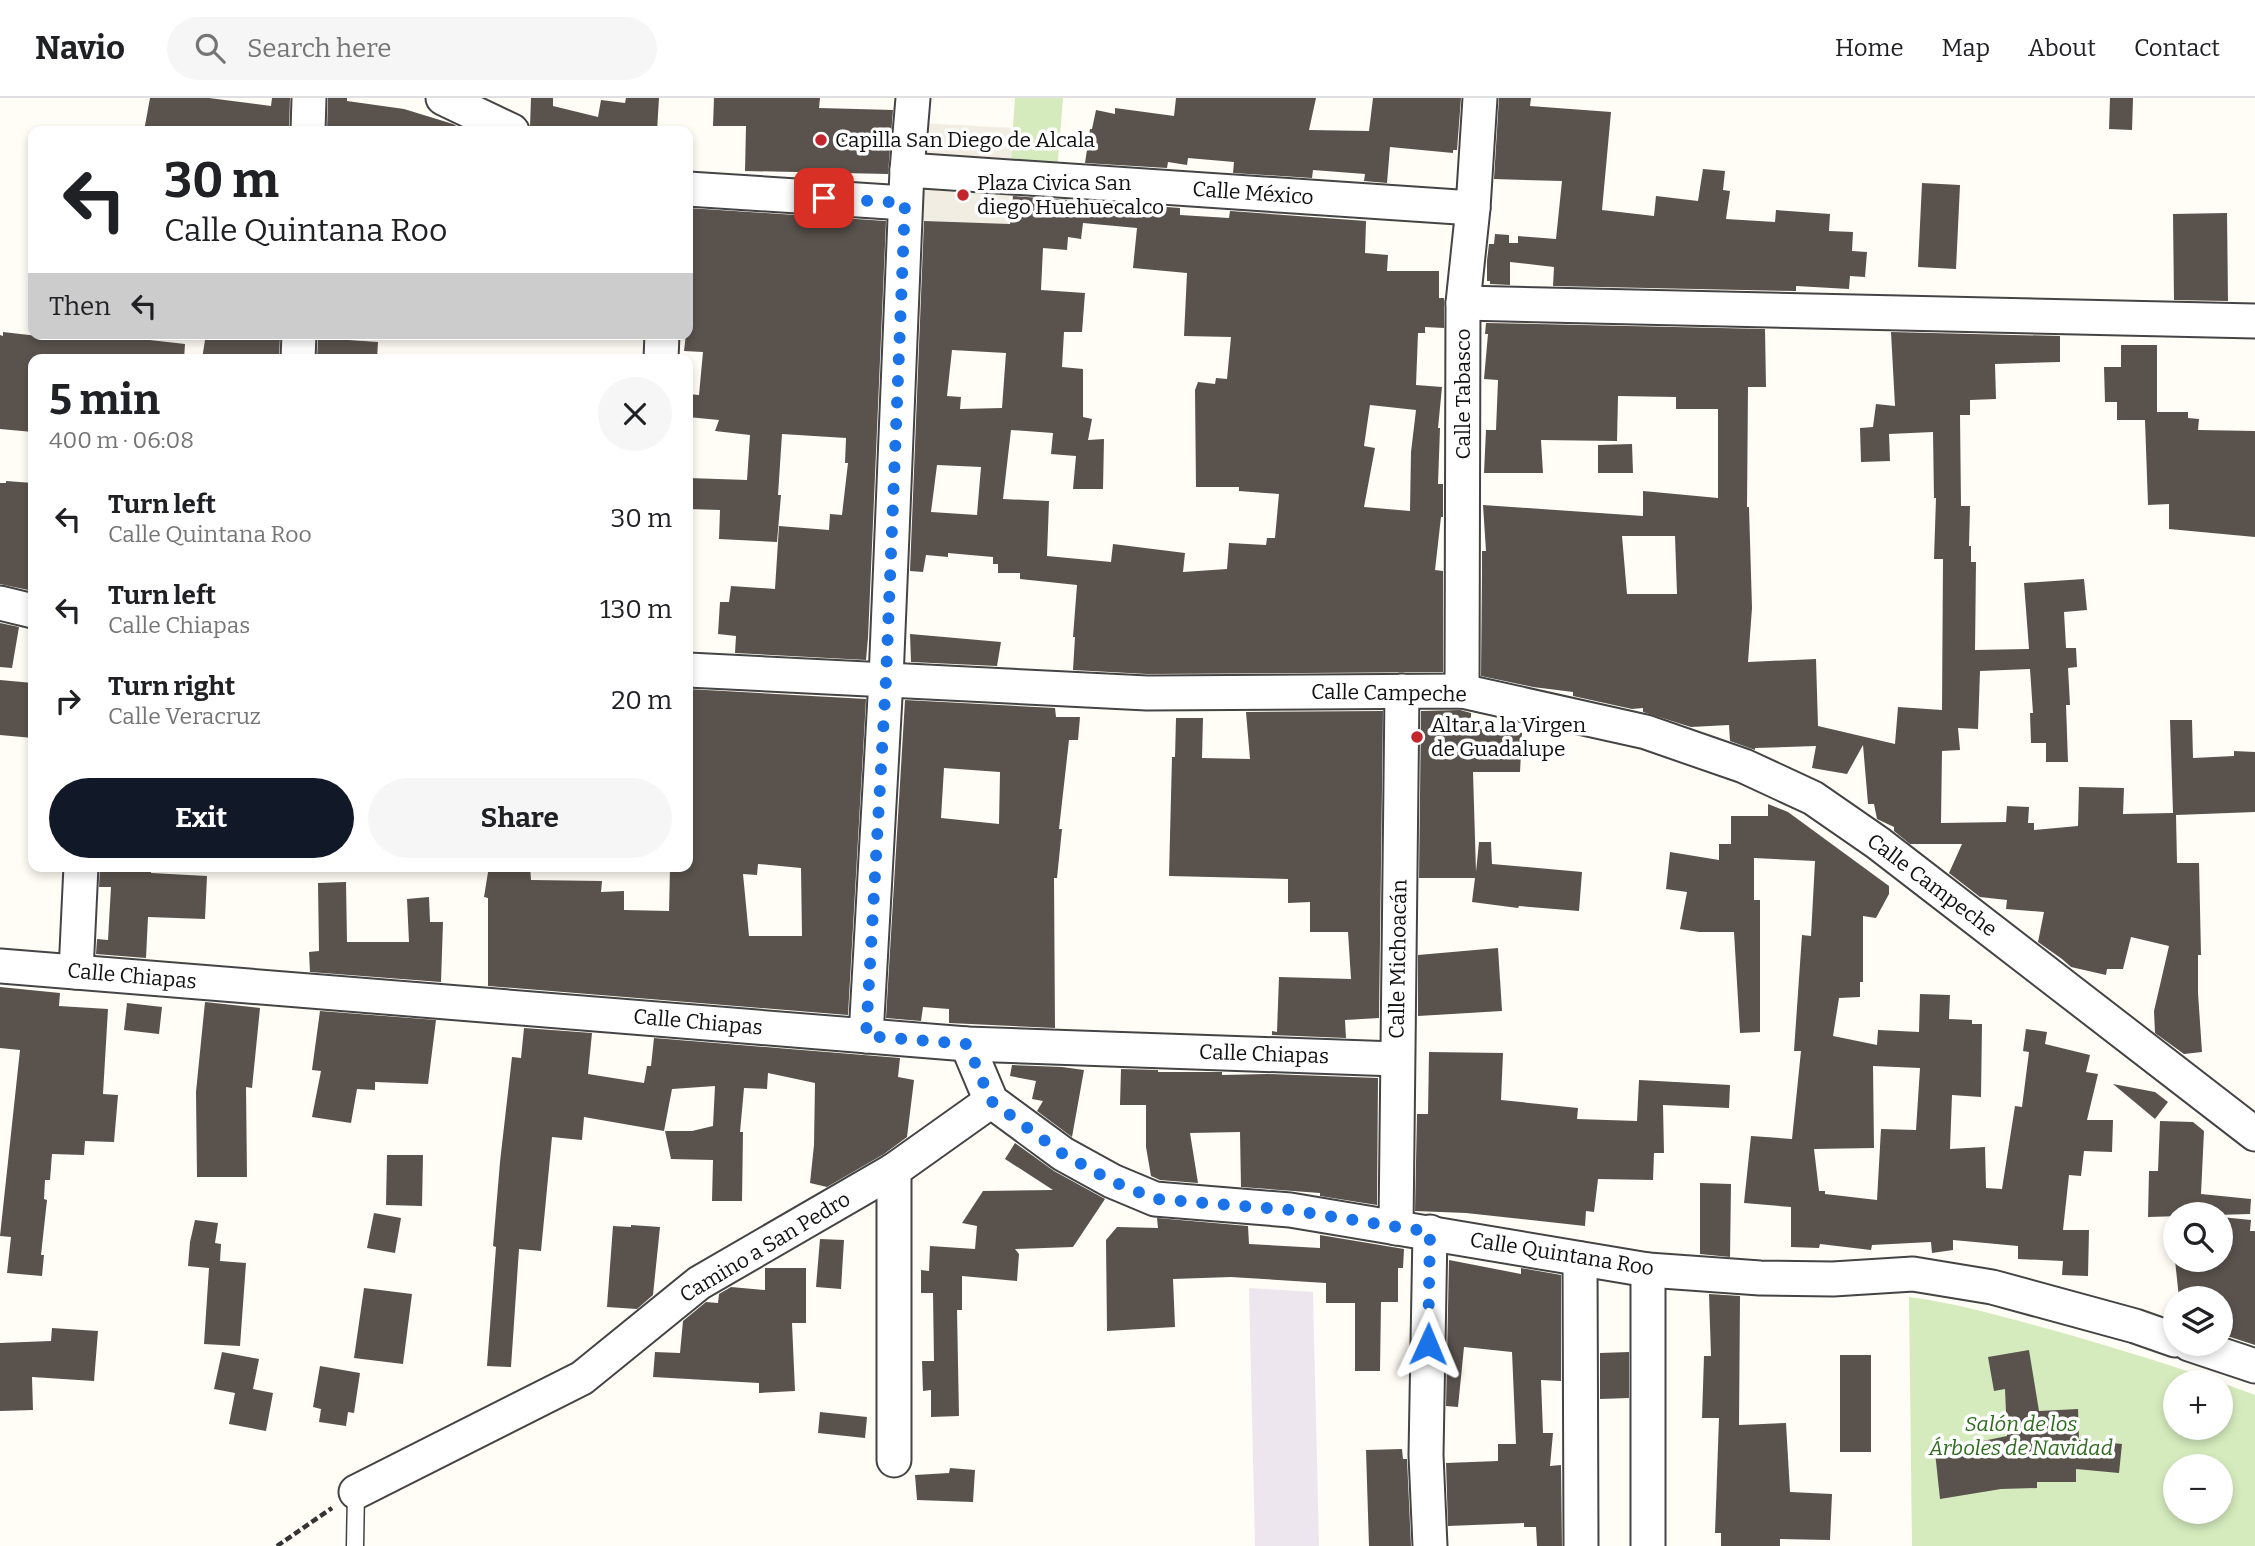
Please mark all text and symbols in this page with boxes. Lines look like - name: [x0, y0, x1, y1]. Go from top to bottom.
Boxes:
- search box: [167, 17, 657, 80]
- text: Navio: [35, 28, 125, 68]
- icon: search: [191, 29, 229, 67]
- text: Search here: [247, 33, 391, 64]
- text: Home: [1835, 34, 1904, 62]
- text: Map: [1942, 34, 1990, 62]
- text: About: [2028, 34, 2096, 62]
- text: Contact: [2134, 34, 2220, 62]
- place label: Capilla San Diego de Alcala: [835, 127, 1096, 153]
- marker: Capilla San Diego de Alcala: [813, 132, 829, 148]
- text: 30 m: [164, 151, 279, 210]
- icon: left: [49, 154, 140, 245]
- pin: [794, 168, 854, 228]
- place label: Plaza Civica San diego Huehuecalco: [977, 170, 1164, 220]
- street label: Calle México: [1191, 176, 1315, 210]
- icon: arrive: [805, 179, 843, 217]
- marker: Plaza Civica San diego Huehuecalco: [955, 187, 971, 203]
- text: Calle Quintana Roo: [164, 211, 447, 249]
- icon: left: [125, 287, 163, 325]
- text: Then: [49, 291, 111, 322]
- street label: Calle Tabasco: [1450, 328, 1476, 460]
- text: 5 min: [49, 375, 160, 425]
- button: close: [598, 377, 672, 451]
- text: 400 m · 06:08: [49, 426, 194, 454]
- text: Turn left: [108, 489, 216, 520]
- icon: left: [49, 500, 87, 538]
- text: 30 m: [611, 503, 672, 534]
- text: Calle Quintana Roo: [108, 520, 312, 548]
- text: Turn left: [108, 580, 216, 611]
- icon: left: [49, 591, 87, 629]
- text: 130 m: [600, 594, 672, 625]
- text: Calle Chiapas: [108, 611, 250, 639]
- text: Turn right: [108, 671, 235, 702]
- street label: Calle Campeche: [1311, 679, 1467, 707]
- icon: right: [49, 682, 87, 720]
- text: 20 m: [611, 685, 672, 716]
- text: Calle Veracruz: [108, 702, 261, 730]
- place label: Altar a la Virgen de Guadalupe: [1431, 712, 1586, 762]
- marker: Altar a la Virgen de Guadalupe: [1409, 729, 1425, 745]
- button: Exit: [49, 778, 354, 858]
- button: Share: [368, 778, 672, 858]
- street label: Calle Campeche: [1862, 828, 2002, 942]
- street label: Calle Michoacán: [1384, 879, 1412, 1039]
- street label: Calle Chiapas: [66, 957, 198, 995]
- street label: Calle Chiapas: [632, 1003, 764, 1041]
- street label: Calle Chiapas: [1199, 1039, 1329, 1069]
- street label: Camino a San Pedro: [675, 1186, 855, 1308]
- map controls: [2163, 1202, 2233, 1524]
- button: search: [2163, 1202, 2233, 1272]
- street label: Calle Quintana Roo: [1468, 1227, 1656, 1281]
- button: layers: [2163, 1286, 2233, 1356]
- position arrow: [1391, 1307, 1465, 1381]
- button: +: [2163, 1370, 2233, 1440]
- park label: Salón de los Árboles de Navidad: [1928, 1411, 2113, 1461]
- button: −: [2163, 1454, 2233, 1524]

